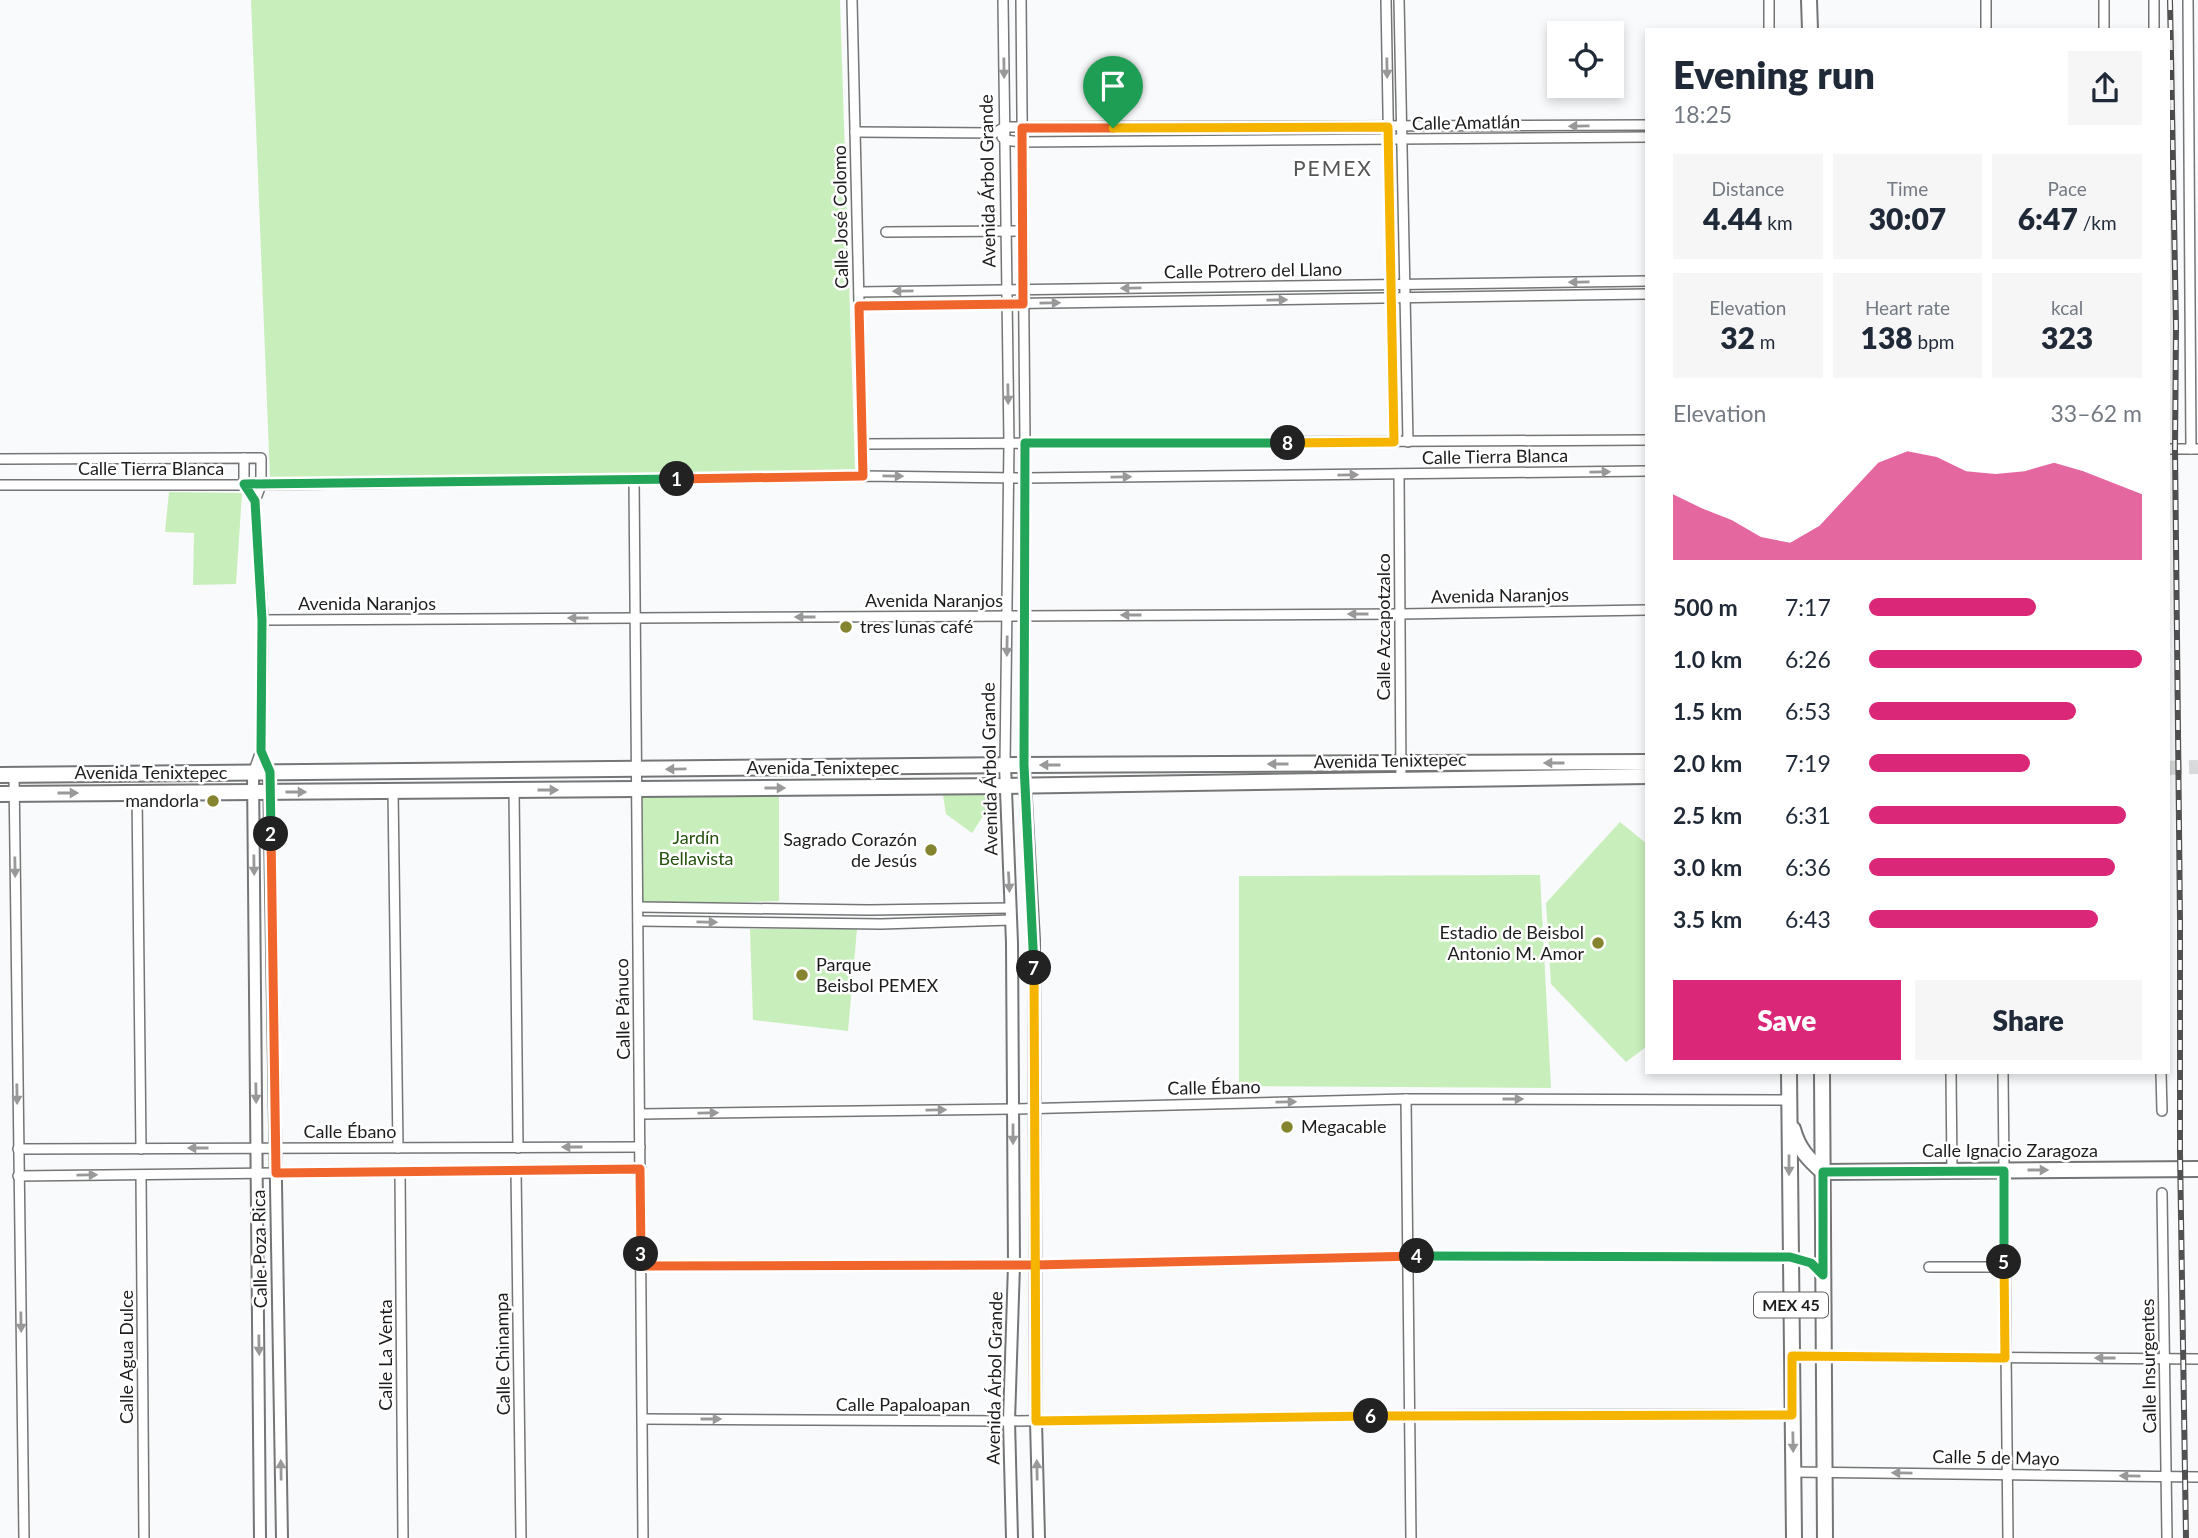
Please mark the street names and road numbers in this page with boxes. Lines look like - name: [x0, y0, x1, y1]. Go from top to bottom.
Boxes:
- street label: Avenida Árbol Grande: [974, 94, 1000, 268]
- street label: Calle Amatlán: [1412, 110, 1520, 134]
- street label: Calle José Colomo: [828, 145, 852, 289]
- street label: Calle Potrero del Llano: [1164, 257, 1342, 283]
- street label: Calle Tierra Blanca: [1422, 444, 1568, 468]
- street label: Calle Tierra Blanca: [78, 457, 224, 479]
- street label: Calle Azcapotzalco: [1372, 553, 1394, 701]
- street label: Avenida Naranjos: [1431, 583, 1569, 607]
- street label: Avenida Naranjos: [865, 589, 1003, 611]
- street label: Avenida Naranjos: [298, 592, 436, 614]
- street label: Avenida Árbol Grande: [976, 682, 1002, 856]
- street label: Avenida Tenixtepec: [1313, 748, 1467, 772]
- street label: Avenida Tenixtepec: [747, 756, 900, 778]
- street label: Avenida Tenixtepec: [75, 761, 228, 783]
- street label: Calle Pánuco: [610, 958, 634, 1060]
- street label: Calle Ébano: [1167, 1075, 1261, 1099]
- street label: Calle Ébano: [303, 1120, 397, 1142]
- street label: Calle Ignacio Zaragoza: [1922, 1139, 2098, 1161]
- street label: Calle Poza Rica: [247, 1190, 271, 1309]
- street label: Calle Agua Dulce: [115, 1290, 137, 1424]
- street label: Avenida Árbol Grande: [981, 1291, 1007, 1465]
- street label: Calle Chinampa: [490, 1292, 514, 1416]
- road number: MEX 45: [1754, 1292, 1828, 1317]
- street label: Calle Insurgentes: [2136, 1298, 2160, 1434]
- street label: Calle La Venta: [374, 1299, 396, 1411]
- street label: Calle Papaloapan: [836, 1393, 970, 1415]
- street label: Calle 5 de Mayo: [1932, 1445, 2060, 1469]

